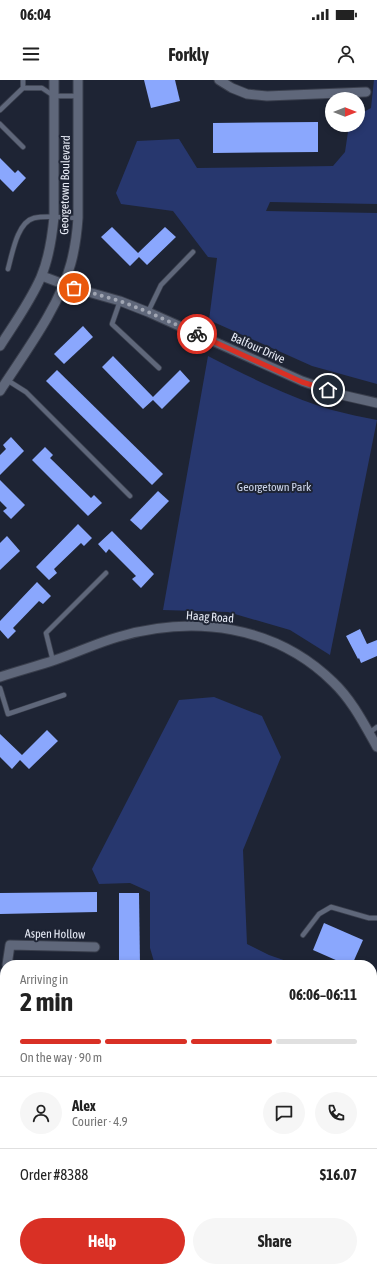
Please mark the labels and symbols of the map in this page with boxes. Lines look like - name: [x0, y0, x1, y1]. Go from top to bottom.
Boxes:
- north arrow: [325, 92, 365, 132]
- street label: Georgetown Boulevard: [57, 135, 73, 235]
- pin: [57, 271, 91, 305]
- courier: [177, 314, 217, 354]
- street label: Balfour Drive: [229, 330, 287, 366]
- pin: [311, 373, 345, 407]
- park label: Georgetown Park: [237, 480, 312, 494]
- street label: Haag Road: [186, 608, 234, 626]
- street label: Aspen Hollow: [25, 926, 85, 942]

